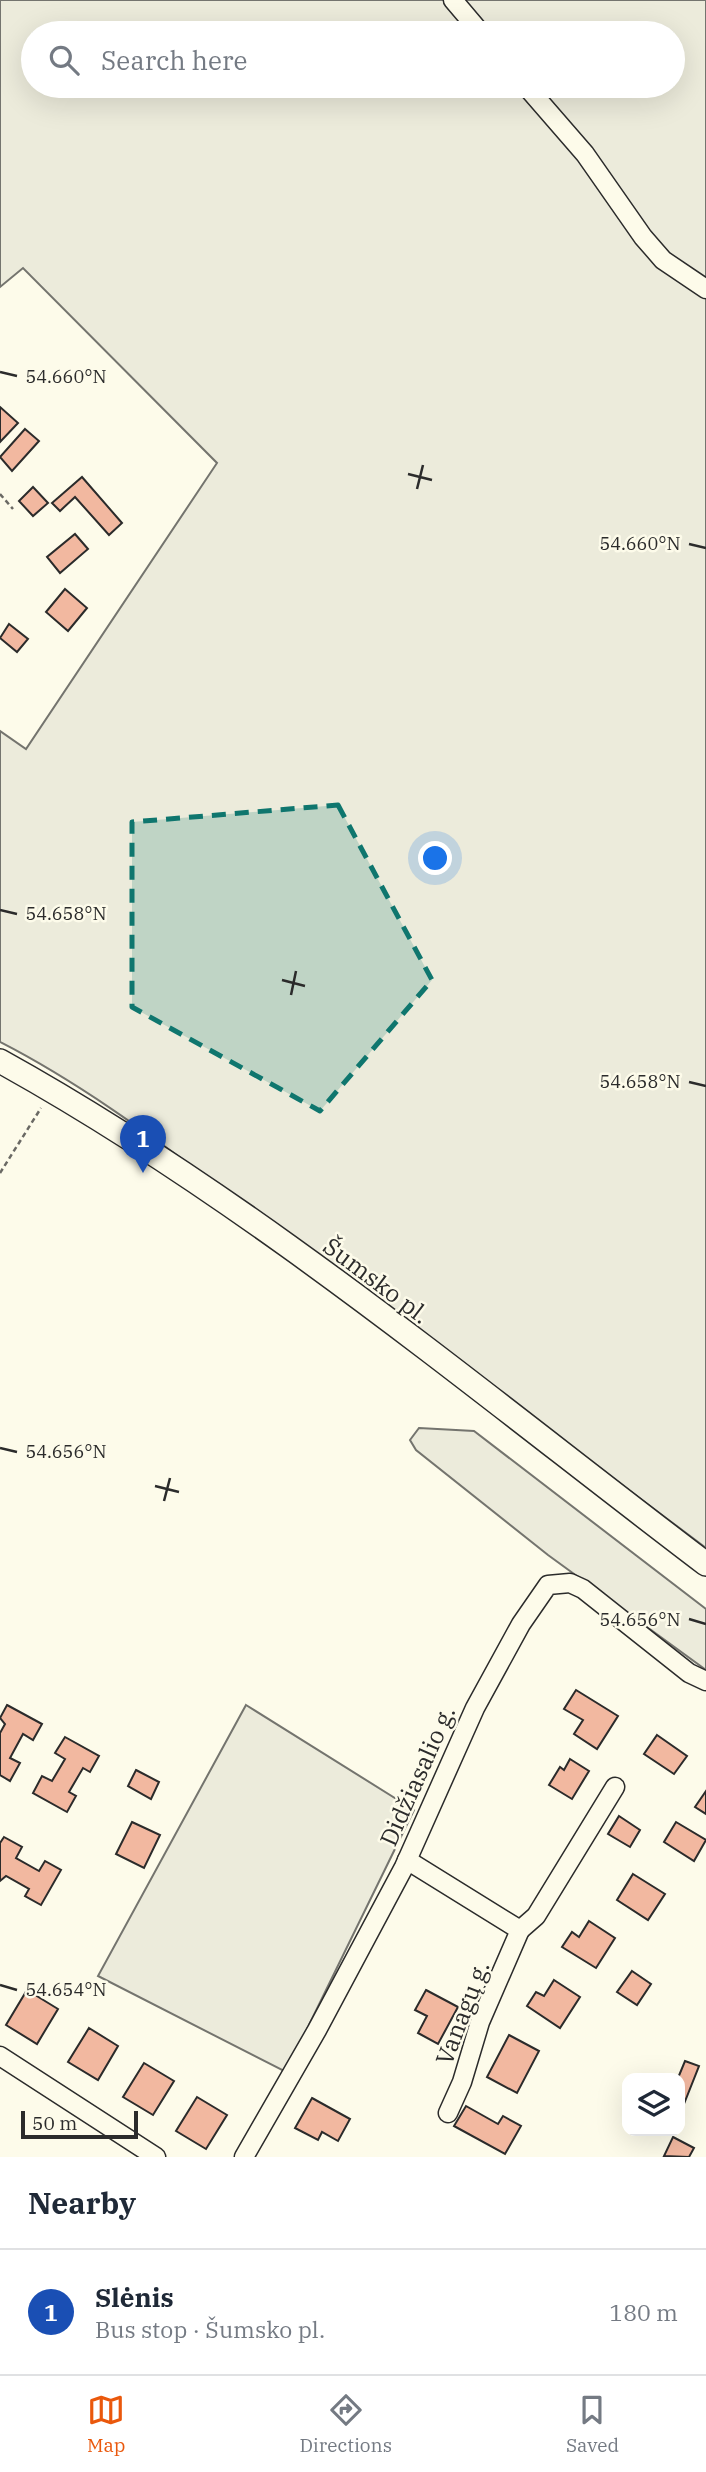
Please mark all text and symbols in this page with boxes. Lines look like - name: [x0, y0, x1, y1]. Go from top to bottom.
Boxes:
- search box: [21, 21, 685, 98]
- icon: search: [45, 41, 83, 79]
- text: Search here: [101, 43, 247, 77]
- text: 54.660°N: [25, 365, 107, 388]
- text: 54.660°N: [599, 532, 681, 555]
- your location: [418, 841, 452, 875]
- text: 54.658°N: [25, 902, 107, 925]
- text: 54.658°N: [599, 1070, 681, 1093]
- pin: 1: [120, 1115, 166, 1173]
- street label: Šumsko pl.: [317, 1230, 436, 1331]
- text: 54.656°N: [25, 1440, 107, 1463]
- text: 54.656°N: [599, 1608, 681, 1631]
- street label: Didžiasalio g.: [372, 1700, 462, 1851]
- street label: Vanagų g.: [428, 1956, 497, 2069]
- text: 54.654°N: [25, 1978, 107, 2001]
- map controls: [622, 2073, 685, 2136]
- button: layers: [622, 2073, 685, 2136]
- scale bar: [21, 2108, 138, 2140]
- text: 50 m: [32, 2111, 77, 2135]
- text: Nearby: [28, 2183, 136, 2222]
- text: Slėnis: [95, 2280, 174, 2314]
- text: 1: [44, 2297, 58, 2327]
- text: 180 m: [609, 2297, 678, 2327]
- text: Bus stop · Šumsko pl.: [95, 2314, 325, 2344]
- tab: Map: [87, 2391, 126, 2457]
- tab: Directions: [299, 2391, 392, 2457]
- tab: Saved: [566, 2391, 619, 2457]

